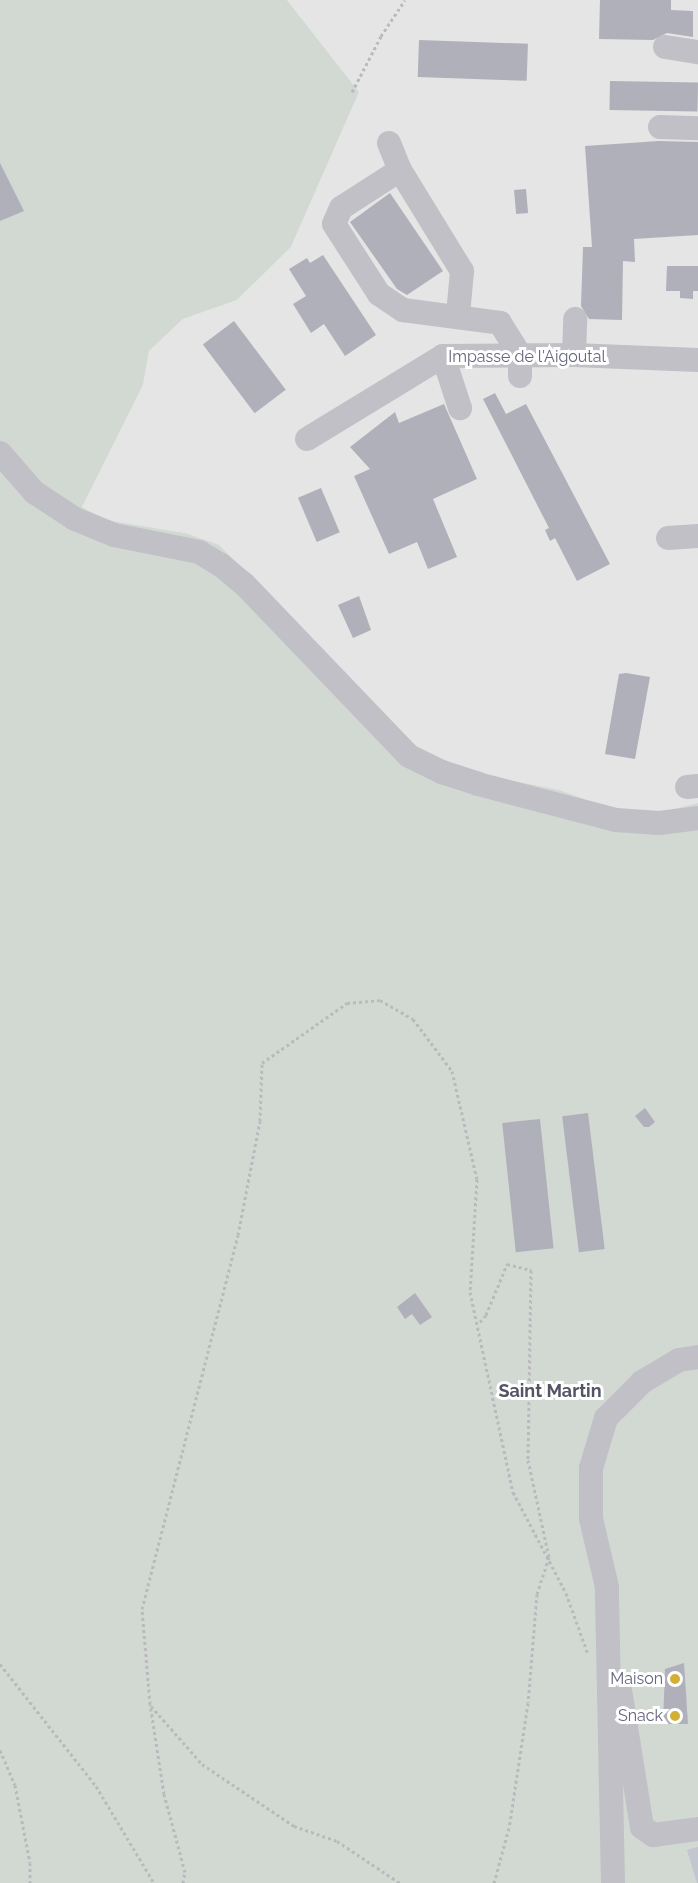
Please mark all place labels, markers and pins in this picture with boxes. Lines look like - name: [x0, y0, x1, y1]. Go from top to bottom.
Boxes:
- place label: Maison: [610, 1669, 663, 1689]
- marker: Maison: [668, 1672, 682, 1686]
- place label: Snack: [618, 1706, 663, 1726]
- marker: Snack: [668, 1709, 682, 1723]

